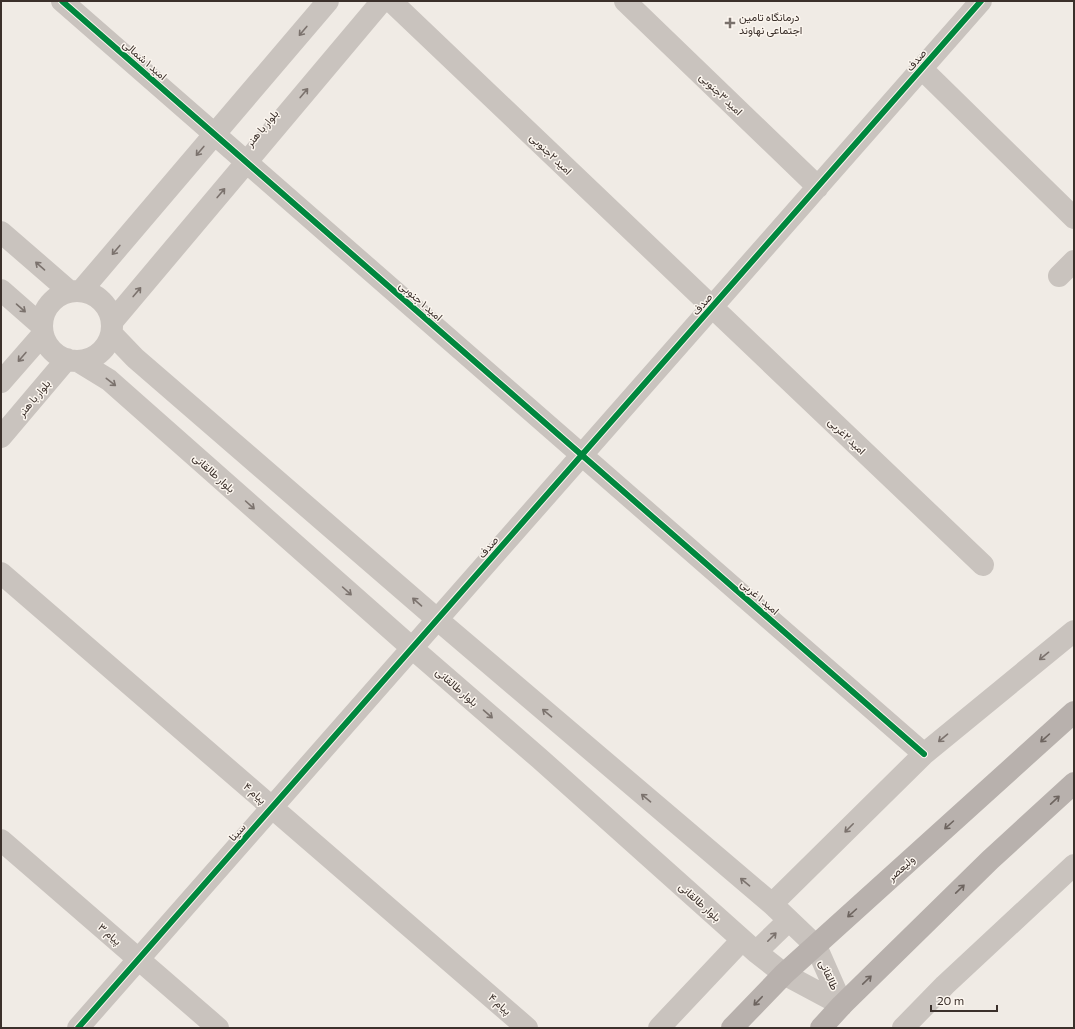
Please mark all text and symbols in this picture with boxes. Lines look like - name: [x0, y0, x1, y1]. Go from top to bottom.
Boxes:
- place label: درمانگاه تامین اجتماعی نهاوند: [739, 10, 802, 37]
- marker: درمانگاه تامین اجتماعی نهاوند: [724, 17, 736, 29]
- one-way arrow: [298, 25, 307, 36]
- street label: امید ۱ شمالی: [120, 37, 170, 83]
- street label: صدف: [903, 46, 929, 73]
- street label: امید ۳جنوبی: [696, 70, 746, 118]
- one-way arrow: [300, 88, 309, 99]
- street label: بلوار با هنر: [242, 107, 281, 150]
- street label: امید ۲جنوبی: [527, 130, 575, 178]
- one-way arrow: [196, 146, 205, 156]
- one-way arrow: [216, 187, 225, 198]
- one-way arrow: [111, 245, 120, 255]
- one-way arrow: [35, 261, 45, 270]
- street label: امید ۱ جنوبی: [396, 278, 446, 324]
- one-way arrow: [133, 287, 142, 298]
- street label: صدف: [689, 290, 715, 317]
- one-way arrow: [16, 303, 26, 312]
- one-way arrow: [17, 352, 26, 363]
- street label: بلوار با هنر: [14, 377, 53, 420]
- one-way arrow: [105, 378, 116, 387]
- street label: امید ۲غربی: [825, 415, 869, 457]
- street label: بلوار طالقانی: [190, 450, 238, 496]
- one-way arrow: [245, 501, 255, 510]
- street label: صدف: [475, 533, 501, 560]
- street label: امید ۱ غربی: [738, 576, 782, 618]
- one-way arrow: [342, 587, 353, 596]
- one-way arrow: [411, 597, 422, 606]
- one-way arrow: [1038, 651, 1049, 660]
- street label: بلوار طالقانی: [433, 665, 481, 709]
- one-way arrow: [482, 709, 493, 718]
- one-way arrow: [542, 709, 553, 718]
- one-way arrow: [1040, 733, 1050, 743]
- one-way arrow: [938, 734, 949, 743]
- street label: پیام ۴: [240, 779, 269, 808]
- one-way arrow: [641, 793, 652, 802]
- one-way arrow: [1050, 795, 1060, 805]
- street label: سینا: [225, 820, 249, 844]
- one-way arrow: [943, 821, 954, 830]
- one-way arrow: [844, 823, 854, 833]
- street label: ولیعصر: [884, 852, 918, 885]
- one-way arrow: [740, 878, 751, 887]
- street label: بلوار طالقانی: [676, 879, 724, 925]
- one-way arrow: [955, 884, 965, 894]
- one-way arrow: [847, 908, 858, 917]
- street label: پیام ۳: [95, 920, 125, 949]
- one-way arrow: [767, 932, 777, 942]
- street label: طالقانی: [816, 958, 842, 992]
- one-way arrow: [862, 975, 872, 985]
- scale bar: [931, 987, 997, 1013]
- street label: پیام ۴: [485, 990, 514, 1019]
- text: 20 m: [937, 993, 964, 1007]
- one-way arrow: [753, 996, 762, 1006]

